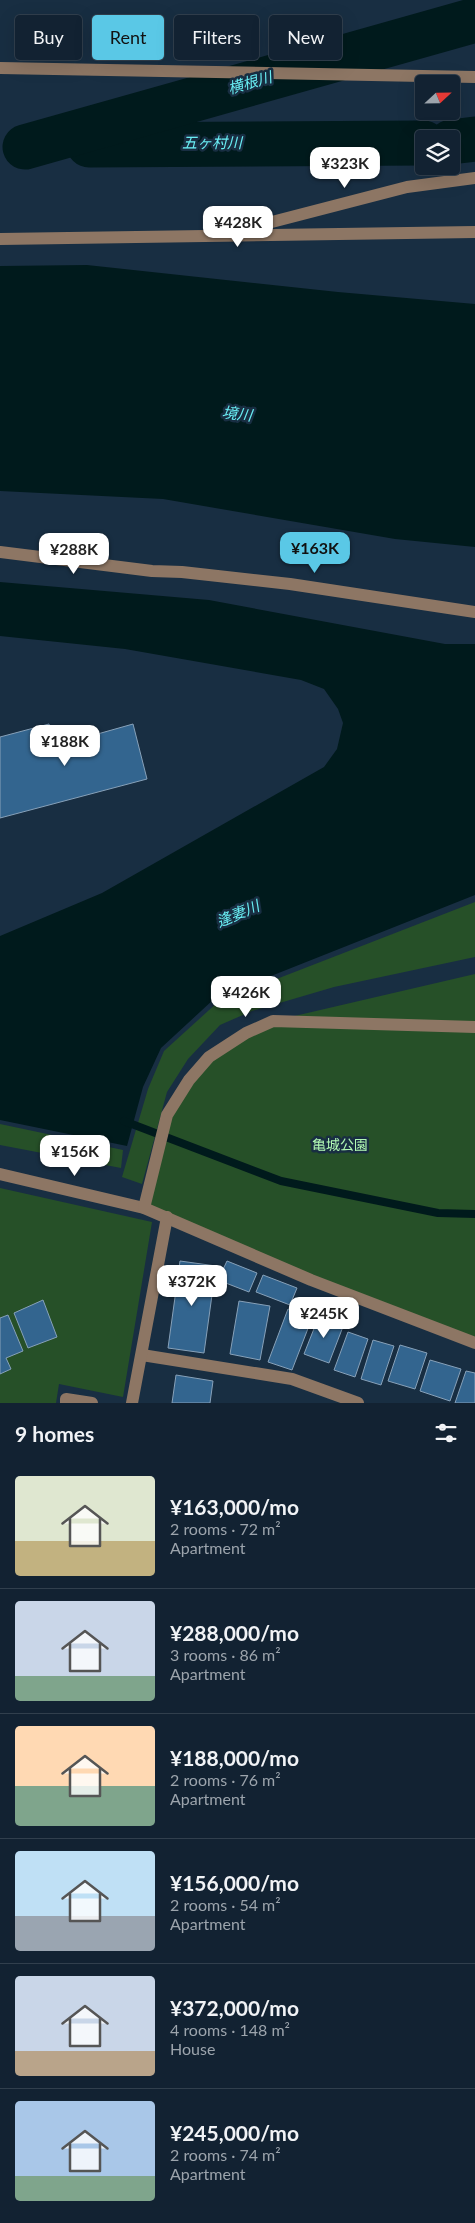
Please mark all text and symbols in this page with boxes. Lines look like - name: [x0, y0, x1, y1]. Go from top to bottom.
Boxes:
- chip: Buy: [15, 15, 82, 60]
- chip: Rent: [92, 15, 164, 60]
- chip: Filters: [174, 15, 259, 60]
- chip: New: [269, 15, 342, 60]
- water label: 横根川: [226, 67, 276, 97]
- north arrow: [415, 75, 460, 120]
- map controls: [415, 75, 460, 175]
- button: layers: [415, 130, 460, 175]
- water label: 五ヶ村川: [182, 133, 244, 151]
- pin: ¥323K: [310, 146, 380, 189]
- text: ¥323K: [321, 153, 369, 172]
- pin: ¥428K: [203, 206, 273, 248]
- text: ¥428K: [214, 212, 262, 231]
- water label: 境川: [221, 402, 255, 424]
- pin: ¥288K: [39, 532, 109, 575]
- pin: ¥163K: [280, 532, 350, 574]
- text: ¥163K: [291, 538, 339, 557]
- text: ¥288K: [50, 539, 98, 558]
- pin: ¥188K: [30, 724, 100, 767]
- text: ¥188K: [41, 731, 89, 750]
- water label: 逢妻川: [213, 895, 264, 930]
- pin: ¥426K: [211, 976, 281, 1018]
- text: ¥426K: [222, 982, 270, 1001]
- pin: ¥156K: [40, 1134, 110, 1177]
- park label: 亀城公園: [312, 1136, 368, 1153]
- text: ¥156K: [51, 1141, 99, 1160]
- pin: ¥372K: [157, 1264, 227, 1307]
- text: ¥372K: [168, 1271, 216, 1290]
- pin: ¥245K: [289, 1296, 359, 1339]
- text: ¥245K: [300, 1303, 348, 1322]
- icon: filters: [432, 1419, 460, 1447]
- text: 9 homes: [15, 1421, 94, 1446]
- text: ¥163,000/mo: [170, 1494, 299, 1519]
- icon: home: [55, 1496, 115, 1556]
- text: 2 rooms · 72 m²: [170, 1519, 281, 1538]
- text: Apartment: [170, 1538, 245, 1557]
- text: ¥288,000/mo: [170, 1620, 299, 1645]
- icon: home: [55, 1621, 115, 1681]
- text: 3 rooms · 86 m²: [170, 1645, 281, 1664]
- text: Apartment: [170, 1664, 245, 1683]
- text: ¥188,000/mo: [170, 1745, 299, 1770]
- icon: home: [55, 1746, 115, 1806]
- text: 2 rooms · 76 m²: [170, 1770, 281, 1789]
- text: Apartment: [170, 1789, 245, 1808]
- text: ¥156,000/mo: [170, 1870, 299, 1895]
- icon: home: [55, 1871, 115, 1931]
- text: 2 rooms · 54 m²: [170, 1895, 281, 1914]
- text: Apartment: [170, 1914, 245, 1933]
- text: ¥372,000/mo: [170, 1995, 299, 2020]
- icon: home: [55, 1996, 115, 2056]
- text: 4 rooms · 148 m²: [170, 2020, 290, 2039]
- text: House: [170, 2039, 215, 2058]
- text: ¥245,000/mo: [170, 2120, 299, 2145]
- icon: home: [55, 2121, 115, 2181]
- text: 2 rooms · 74 m²: [170, 2145, 281, 2164]
- text: Apartment: [170, 2164, 245, 2183]

